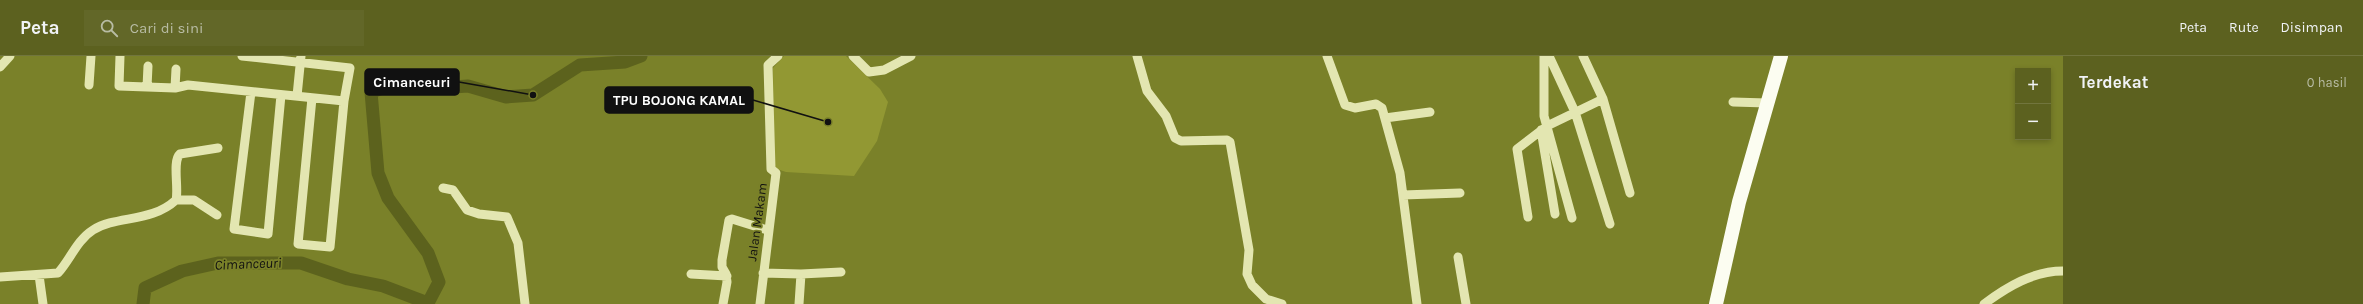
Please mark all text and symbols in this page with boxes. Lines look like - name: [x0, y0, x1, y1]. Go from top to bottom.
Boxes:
- search box: [84, 10, 364, 46]
- text: Peta: [20, 17, 60, 39]
- icon: search: [98, 17, 120, 39]
- text: Cari di sini: [130, 19, 203, 37]
- text: Peta: [2179, 19, 2207, 36]
- text: Rute: [2229, 19, 2259, 36]
- text: Disimpan: [2281, 19, 2343, 36]
- map controls: [2015, 68, 2051, 140]
- button: +: [2015, 68, 2051, 104]
- callout: Cimanceuri: [365, 69, 459, 95]
- text: Terdekat: [2079, 72, 2148, 92]
- text: Cimanceuri: [373, 74, 451, 91]
- text: 0 hasil: [2307, 75, 2347, 90]
- callout: TPU BOJONG KAMAL: [605, 87, 753, 113]
- text: TPU BOJONG KAMAL: [613, 92, 745, 109]
- button: −: [2015, 104, 2051, 140]
- street label: Jalan Makam: [744, 182, 770, 262]
- water label: Cimanceuri: [214, 254, 282, 274]

